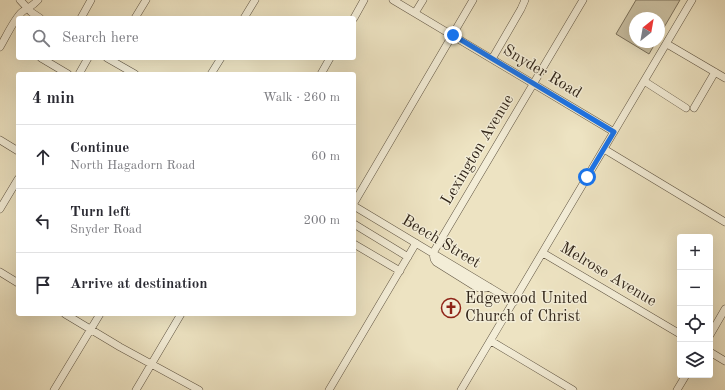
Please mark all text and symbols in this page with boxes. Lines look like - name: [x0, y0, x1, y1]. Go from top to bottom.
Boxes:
- north arrow: [629, 12, 665, 48]
- search box: [16, 16, 356, 60]
- route end: [444, 26, 462, 44]
- icon: search: [30, 27, 52, 49]
- text: Search here: [62, 31, 139, 46]
- street label: Snyder Road: [500, 42, 584, 102]
- text: 4 min: [32, 90, 75, 107]
- text: Walk · 260 m: [263, 91, 340, 104]
- street label: Lexington Avenue: [439, 92, 517, 208]
- text: Continue: [70, 141, 129, 156]
- icon: ahead: [32, 146, 54, 168]
- text: 60 m: [311, 150, 340, 163]
- text: North Hagadorn Road: [70, 159, 195, 172]
- route start: [578, 168, 596, 186]
- text: Turn left: [70, 205, 130, 220]
- icon: left: [32, 210, 54, 232]
- street label: Beech Street: [399, 212, 483, 272]
- text: 200 m: [303, 214, 340, 227]
- text: Snyder Road: [70, 223, 142, 236]
- map controls: [677, 234, 713, 378]
- button: +: [677, 234, 713, 270]
- street label: Melrose Avenue: [557, 240, 659, 310]
- button: −: [677, 270, 713, 306]
- icon: arrive: [32, 274, 54, 296]
- text: Arrive at destination: [70, 277, 208, 292]
- place label: Edgewood United Church of Christ: [465, 291, 588, 325]
- church icon: Edgewood United Church of Christ: [440, 297, 462, 319]
- button: locate: [677, 306, 713, 342]
- button: layers: [677, 342, 713, 378]

